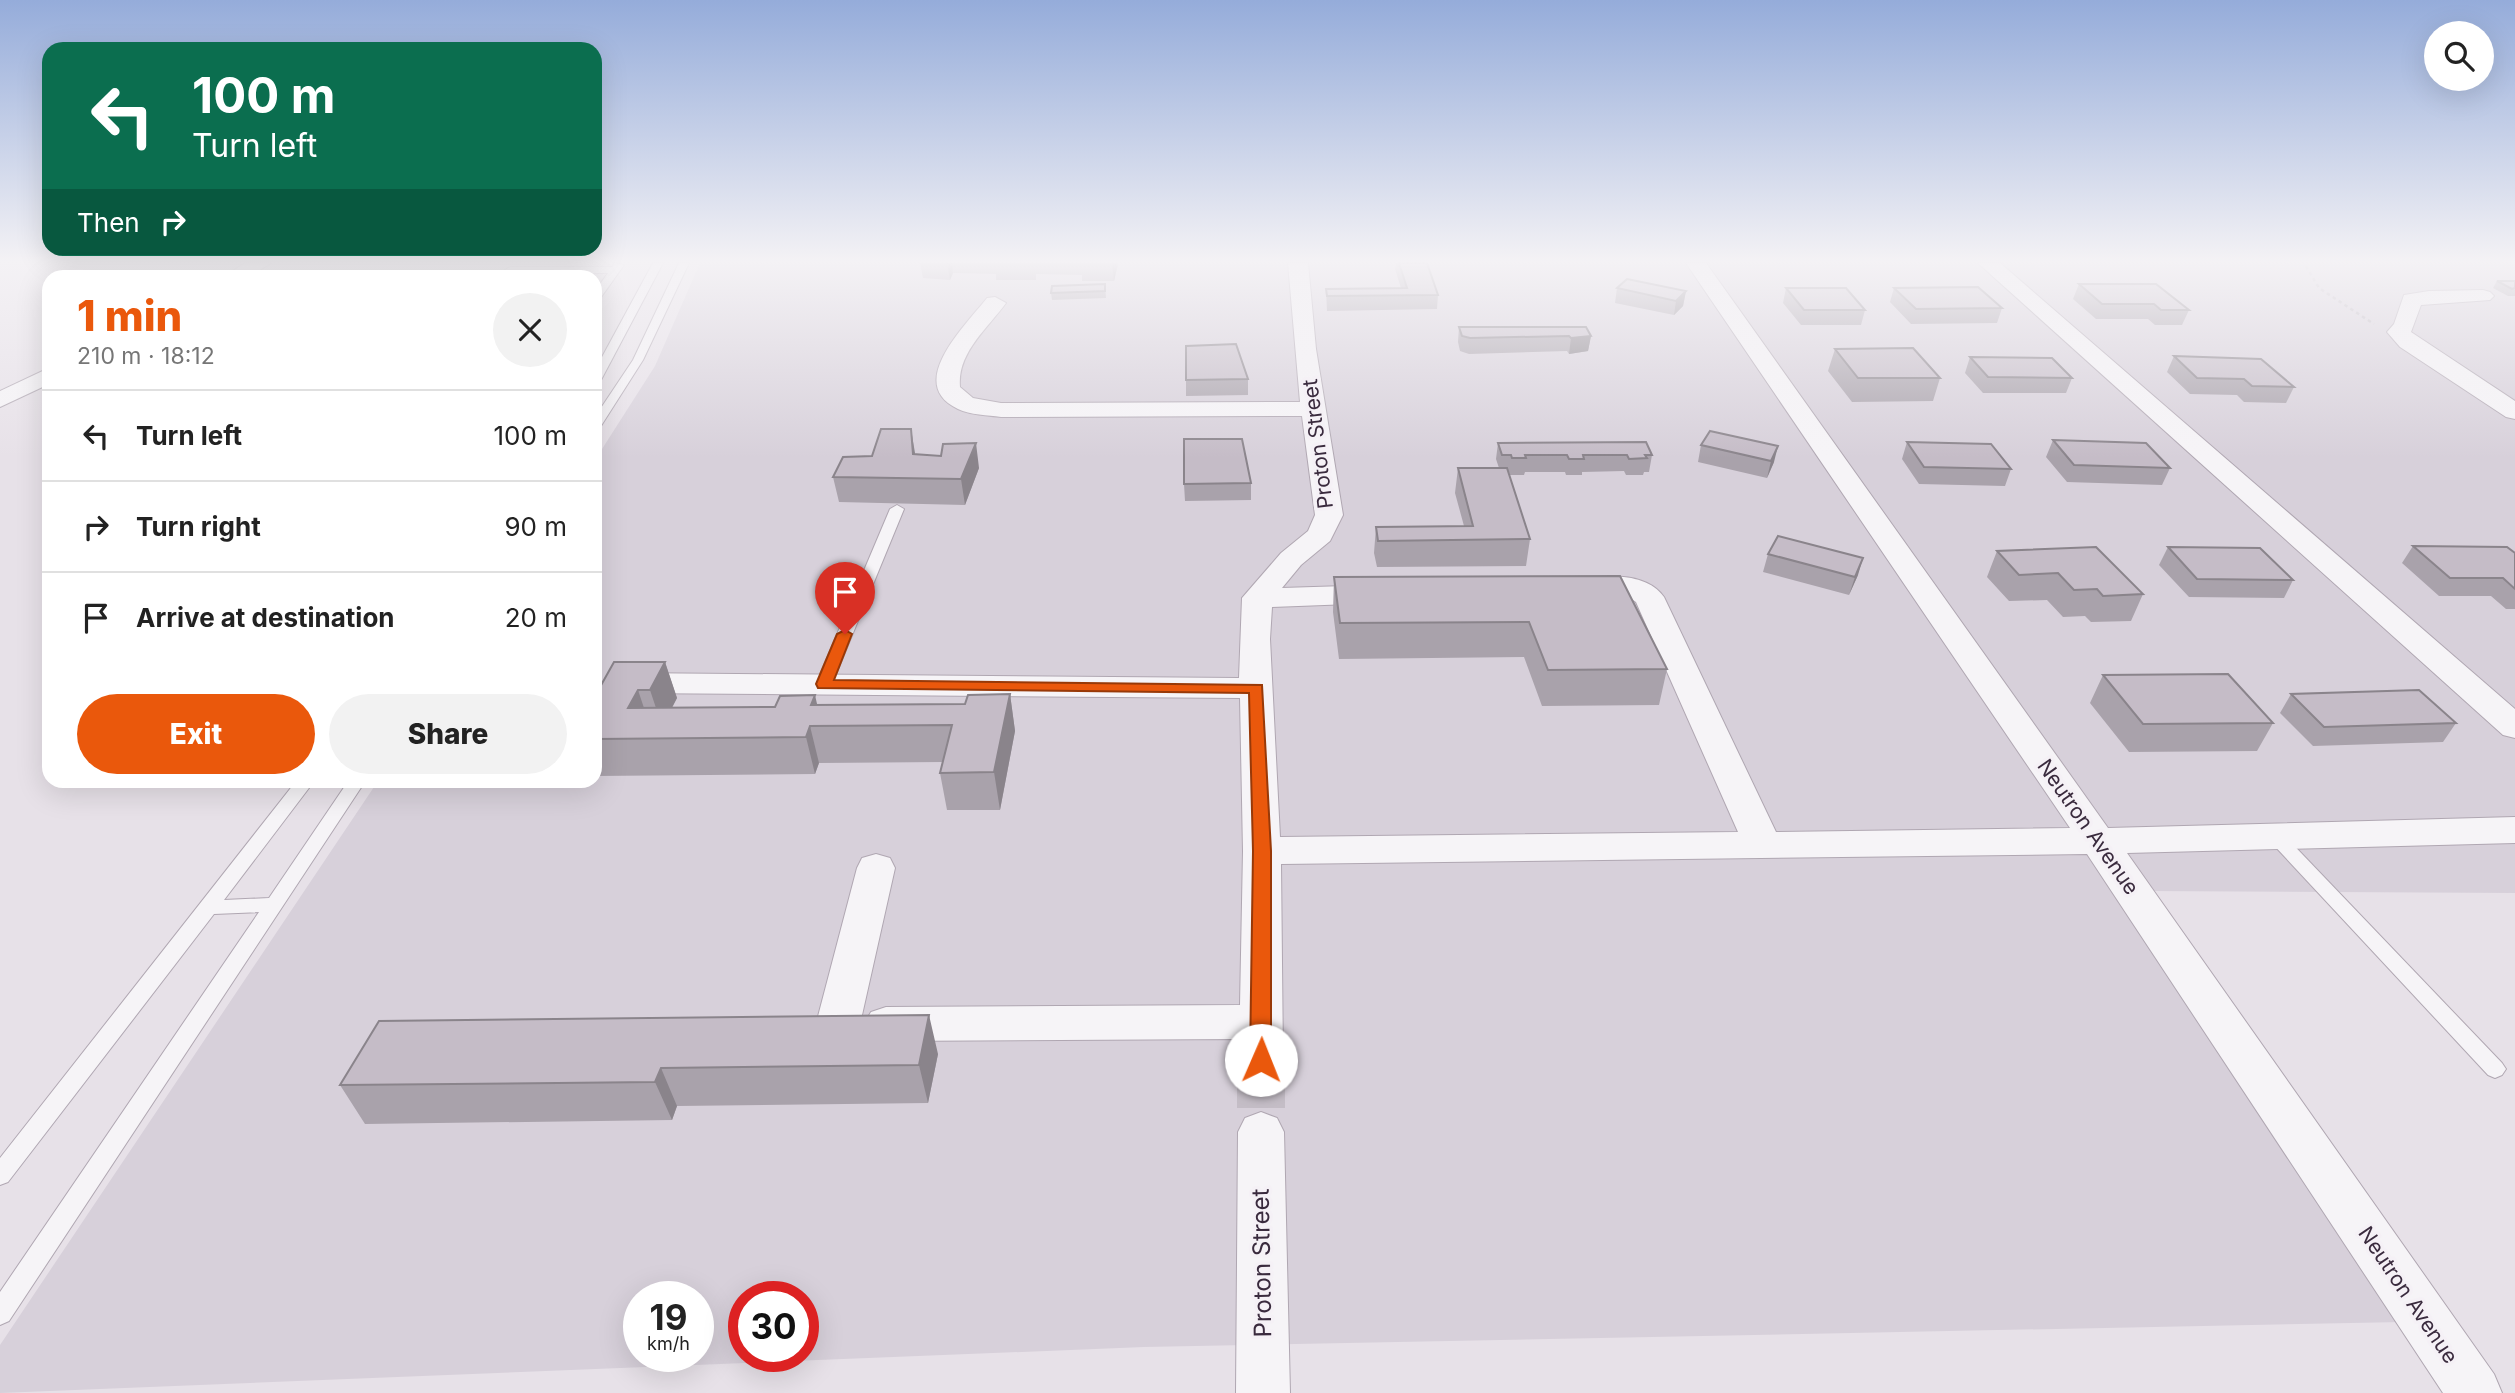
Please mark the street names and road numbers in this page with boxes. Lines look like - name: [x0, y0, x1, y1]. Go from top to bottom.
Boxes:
- street label: Proton Street: [1297, 378, 1338, 510]
- street label: Neutron Avenue: [2032, 754, 2144, 899]
- street label: Proton Street: [1246, 1188, 1277, 1338]
- street label: Neutron Avenue: [2353, 1222, 2463, 1368]

